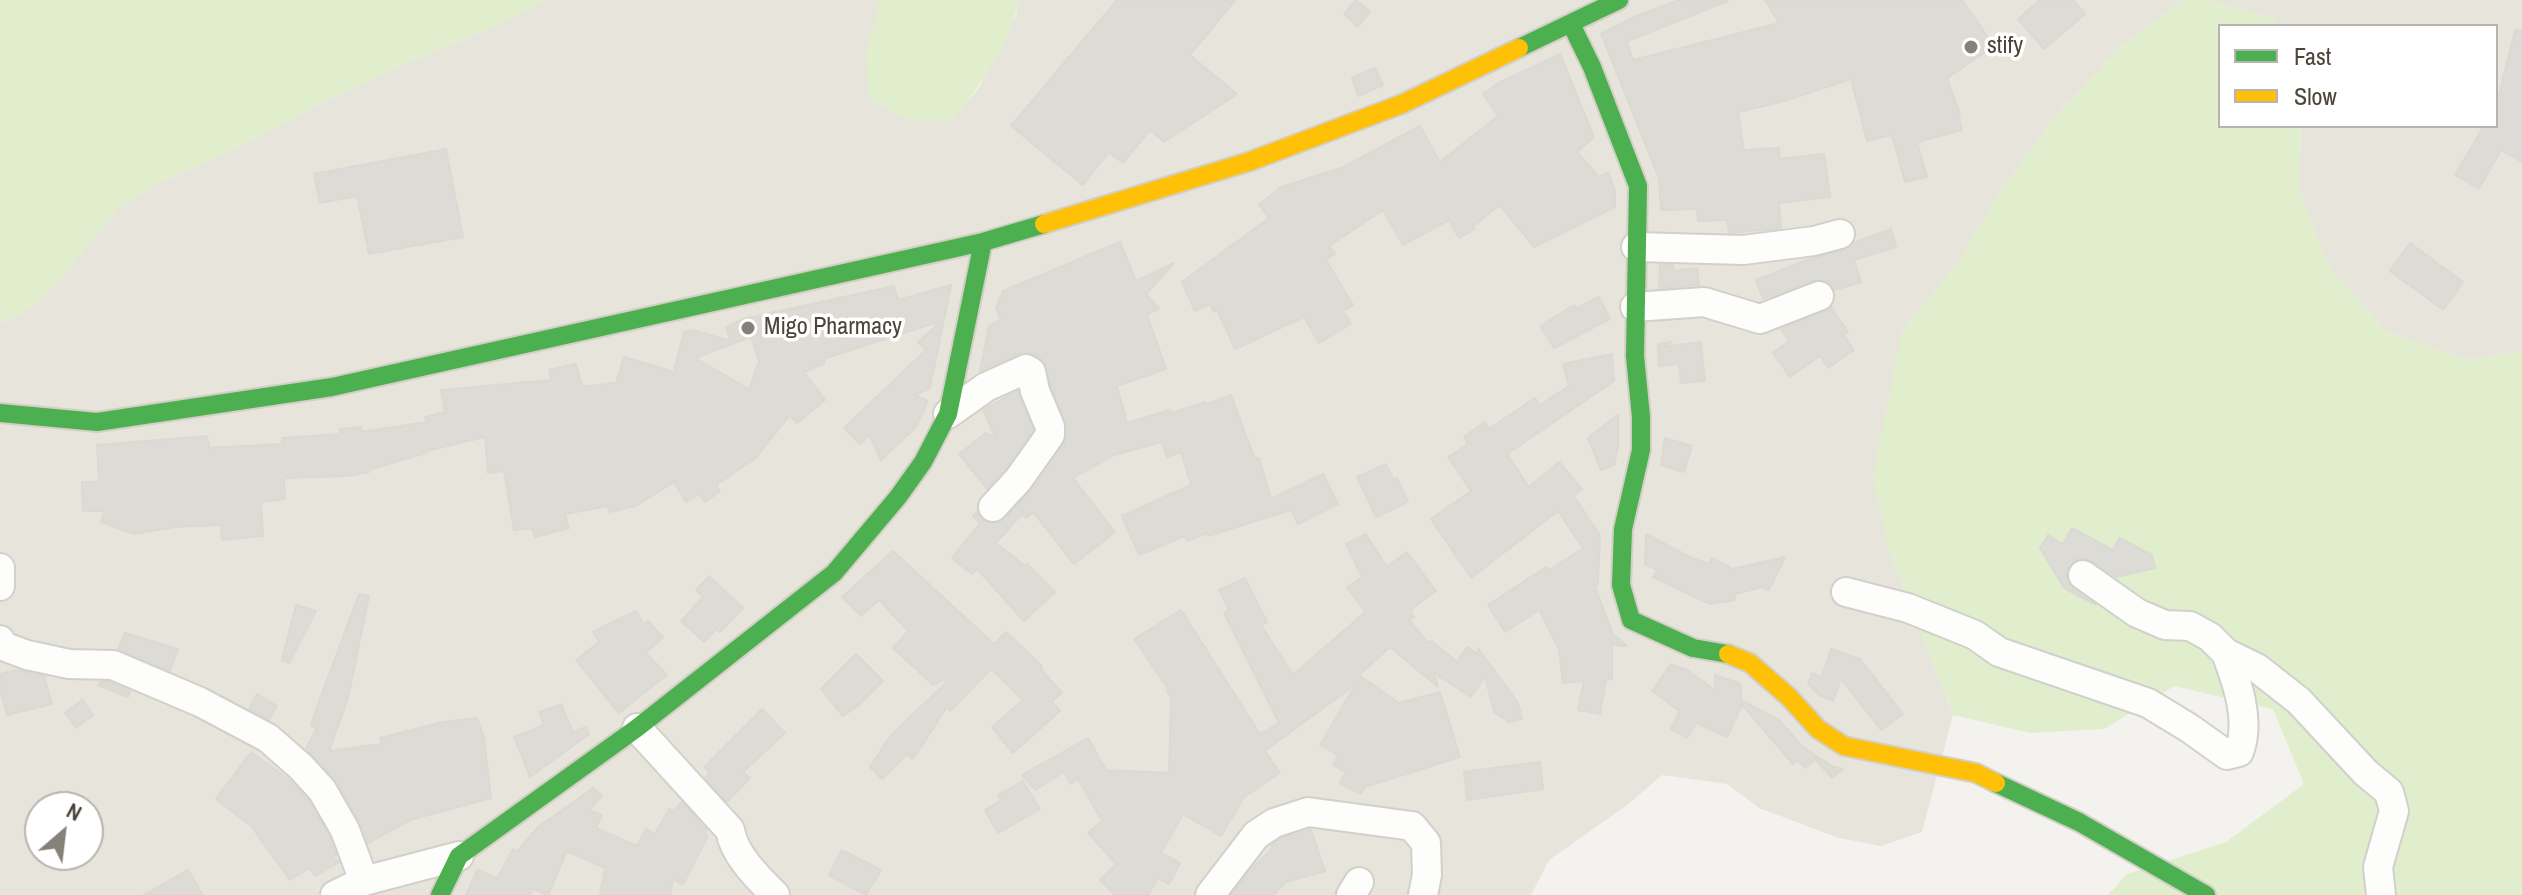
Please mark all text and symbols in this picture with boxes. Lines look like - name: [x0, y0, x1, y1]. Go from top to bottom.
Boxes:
- legend: [2218, 24, 2498, 128]
- place label: stify: [1987, 33, 2023, 61]
- marker: stify: [1962, 38, 1980, 56]
- text: Fast: [2294, 40, 2331, 72]
- text: Slow: [2294, 80, 2337, 112]
- place label: Migo Pharmacy: [764, 314, 902, 342]
- marker: Migo Pharmacy: [739, 319, 757, 337]
- north arrow: [24, 791, 104, 871]
- text: N: [62, 795, 87, 828]

